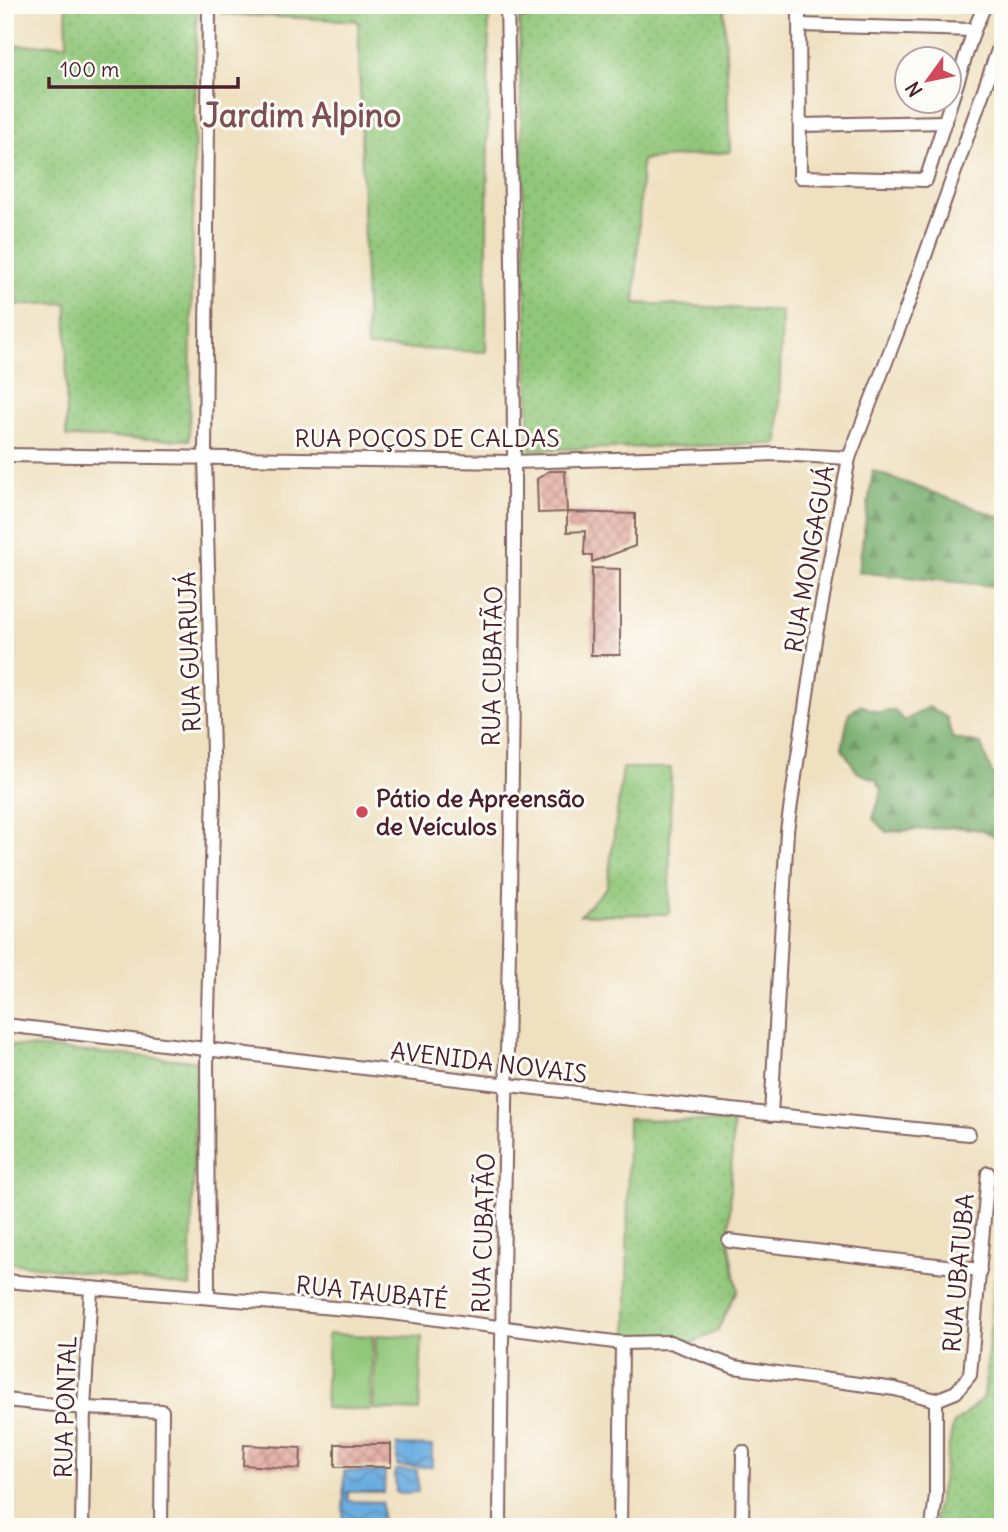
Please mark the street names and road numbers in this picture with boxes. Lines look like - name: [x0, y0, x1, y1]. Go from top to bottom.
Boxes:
- street label: RUA POÇOS DE CALDAS: [294, 423, 560, 453]
- street label: RUA MONGAGUÁ: [778, 463, 840, 655]
- street label: RUA GUARUJÁ: [171, 571, 207, 733]
- street label: RUA CUBATÃO: [476, 586, 508, 746]
- street label: AVENIDA NOVAIS: [389, 1035, 589, 1089]
- street label: RUA CUBATÃO: [465, 1152, 501, 1314]
- street label: RUA UBATUBA: [936, 1192, 980, 1354]
- street label: RUA TAUBATÉ: [294, 1269, 450, 1315]
- street label: RUA PONTAL: [48, 1335, 82, 1479]

